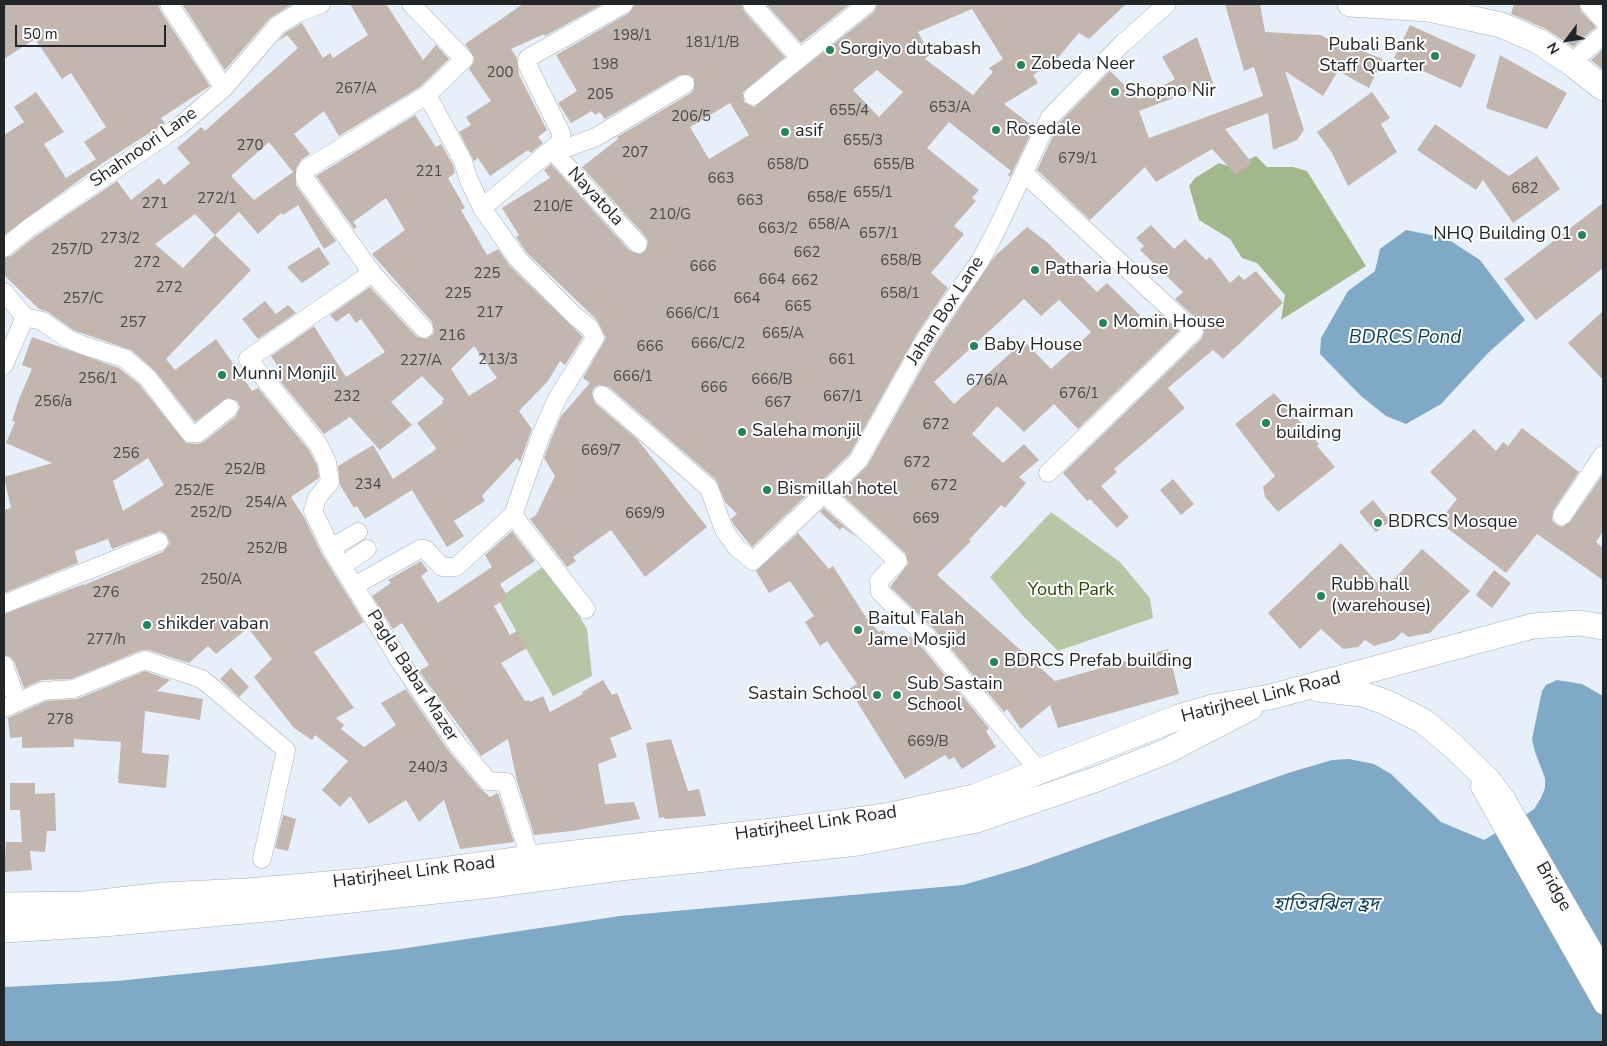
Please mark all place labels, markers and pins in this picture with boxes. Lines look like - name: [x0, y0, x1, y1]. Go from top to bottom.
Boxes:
- place label: Pubali Bank Staff Quarter: [1319, 35, 1425, 78]
- place label: Sorgiyo dutabash: [840, 39, 981, 61]
- marker: Sorgiyo dutabash: [824, 44, 836, 56]
- marker: Pubali Bank Staff Quarter: [1429, 50, 1441, 62]
- place label: Zobeda Neer: [1031, 54, 1135, 76]
- marker: Zobeda Neer: [1015, 59, 1027, 71]
- place label: Shopno Nir: [1125, 81, 1216, 103]
- marker: Shopno Nir: [1109, 86, 1121, 98]
- place label: Rosedale: [1006, 119, 1081, 141]
- place label: asif: [795, 121, 823, 143]
- marker: Rosedale: [990, 124, 1002, 136]
- marker: asif: [779, 126, 791, 138]
- place label: NHQ Building 01: [1433, 224, 1572, 246]
- marker: NHQ Building 01: [1576, 229, 1588, 241]
- place label: Patharia House: [1045, 259, 1168, 281]
- marker: Patharia House: [1029, 264, 1041, 276]
- place label: Momin House: [1113, 312, 1225, 334]
- marker: Momin House: [1097, 317, 1109, 329]
- place label: Baby House: [984, 335, 1082, 357]
- marker: Baby House: [968, 340, 980, 352]
- place label: Munni Monjil: [232, 364, 336, 386]
- marker: Munni Monjil: [216, 369, 228, 381]
- place label: Chairman building: [1276, 402, 1354, 444]
- marker: Chairman building: [1260, 417, 1272, 429]
- place label: Saleha monjil: [752, 421, 861, 443]
- marker: Saleha monjil: [736, 426, 748, 438]
- place label: Bismillah hotel: [777, 479, 898, 501]
- marker: Bismillah hotel: [761, 484, 773, 496]
- place label: BDRCS Mosque: [1388, 512, 1517, 534]
- marker: BDRCS Mosque: [1372, 517, 1384, 529]
- place label: Rubb hall (warehouse): [1331, 575, 1431, 618]
- marker: Rubb hall (warehouse): [1315, 590, 1327, 602]
- place label: Baitul Falah Jame Mosjid: [868, 609, 966, 652]
- place label: shikder vaban: [157, 614, 269, 636]
- marker: shikder vaban: [141, 619, 153, 631]
- marker: Baitul Falah Jame Mosjid: [852, 624, 864, 636]
- place label: BDRCS Prefab building: [1004, 651, 1192, 673]
- marker: BDRCS Prefab building: [988, 656, 1000, 668]
- place label: Sub Sastain School: [907, 674, 1003, 716]
- place label: Sastain School: [748, 684, 867, 706]
- marker: Sastain School: [871, 689, 883, 701]
- marker: Sub Sastain School: [891, 689, 903, 701]

